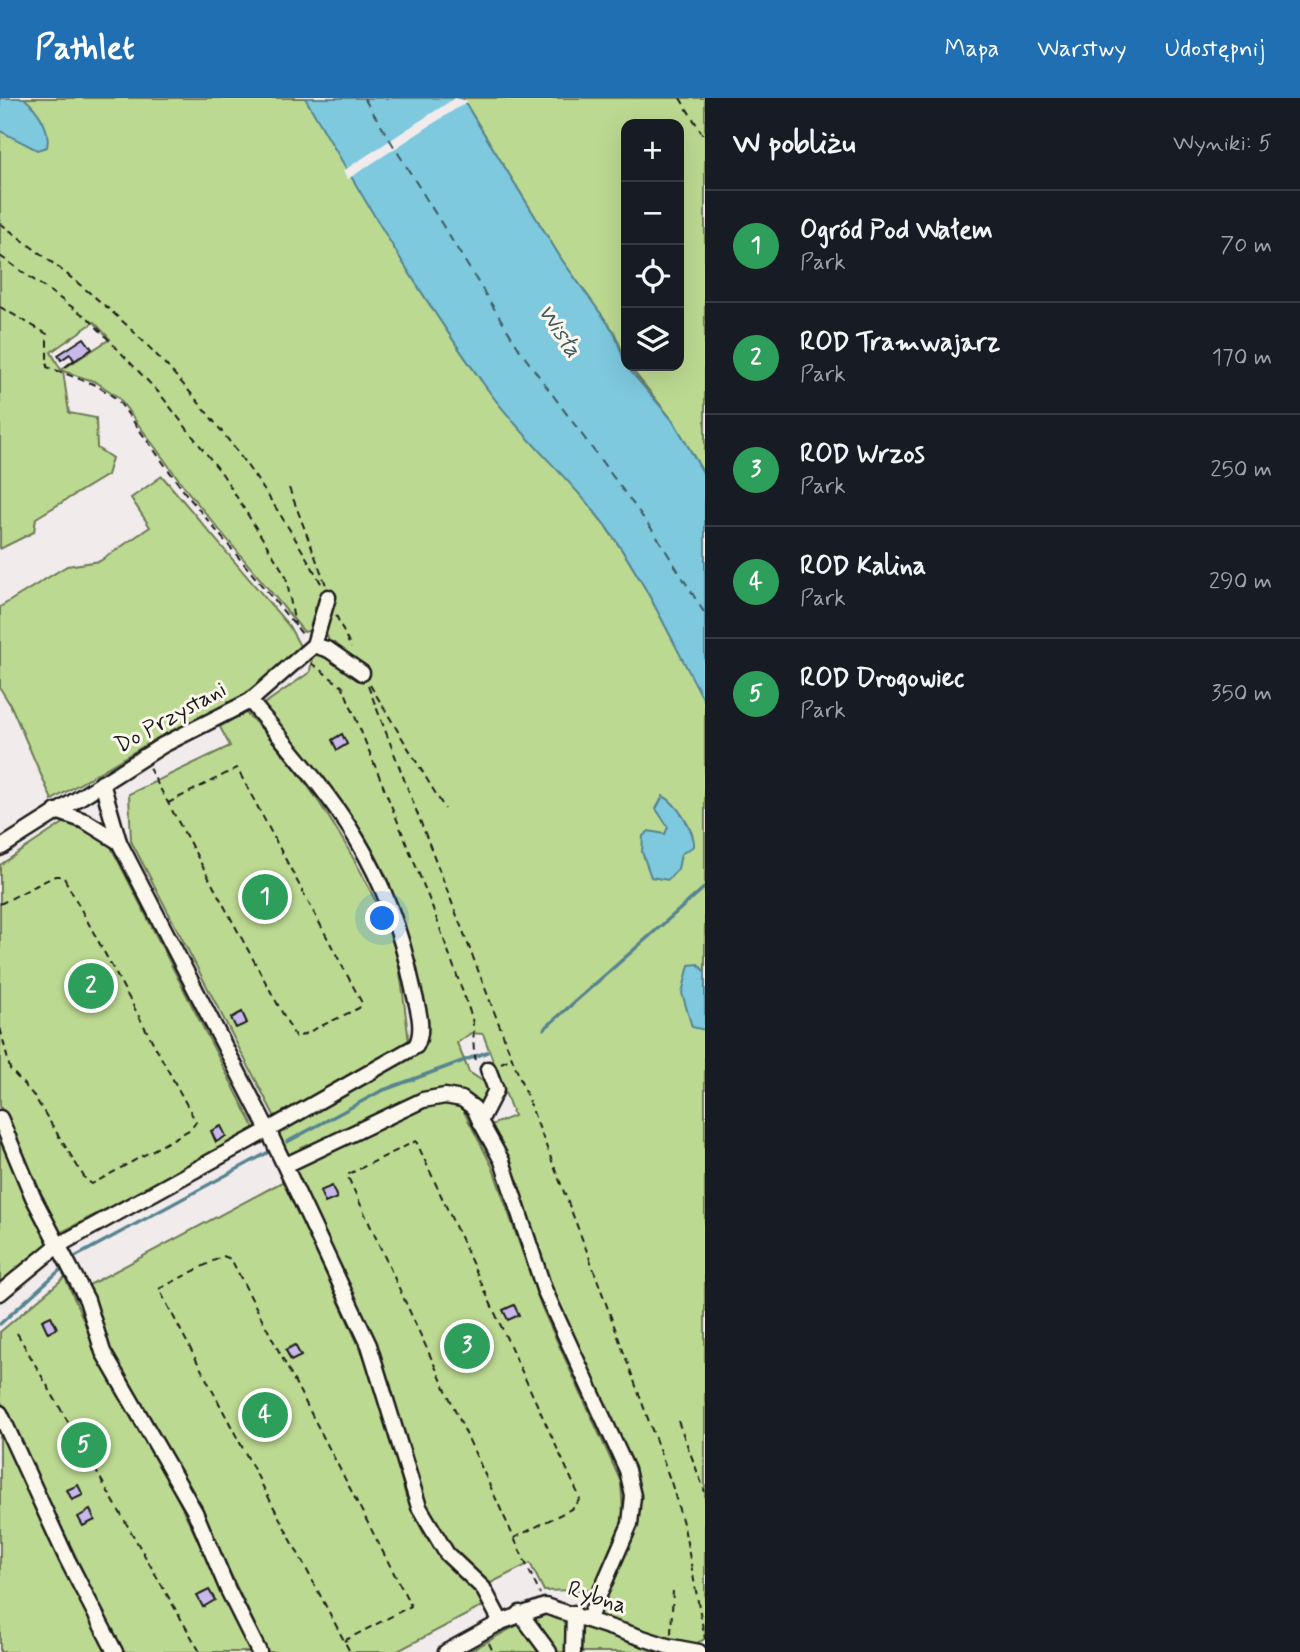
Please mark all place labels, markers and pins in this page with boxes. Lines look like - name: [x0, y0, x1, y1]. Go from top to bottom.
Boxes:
- pin: 1: [242, 871, 288, 923]
- pin: 2: [68, 960, 114, 1012]
- pin: 3: [444, 1320, 490, 1372]
- pin: 4: [242, 1389, 288, 1441]
- pin: 5: [61, 1419, 107, 1471]

